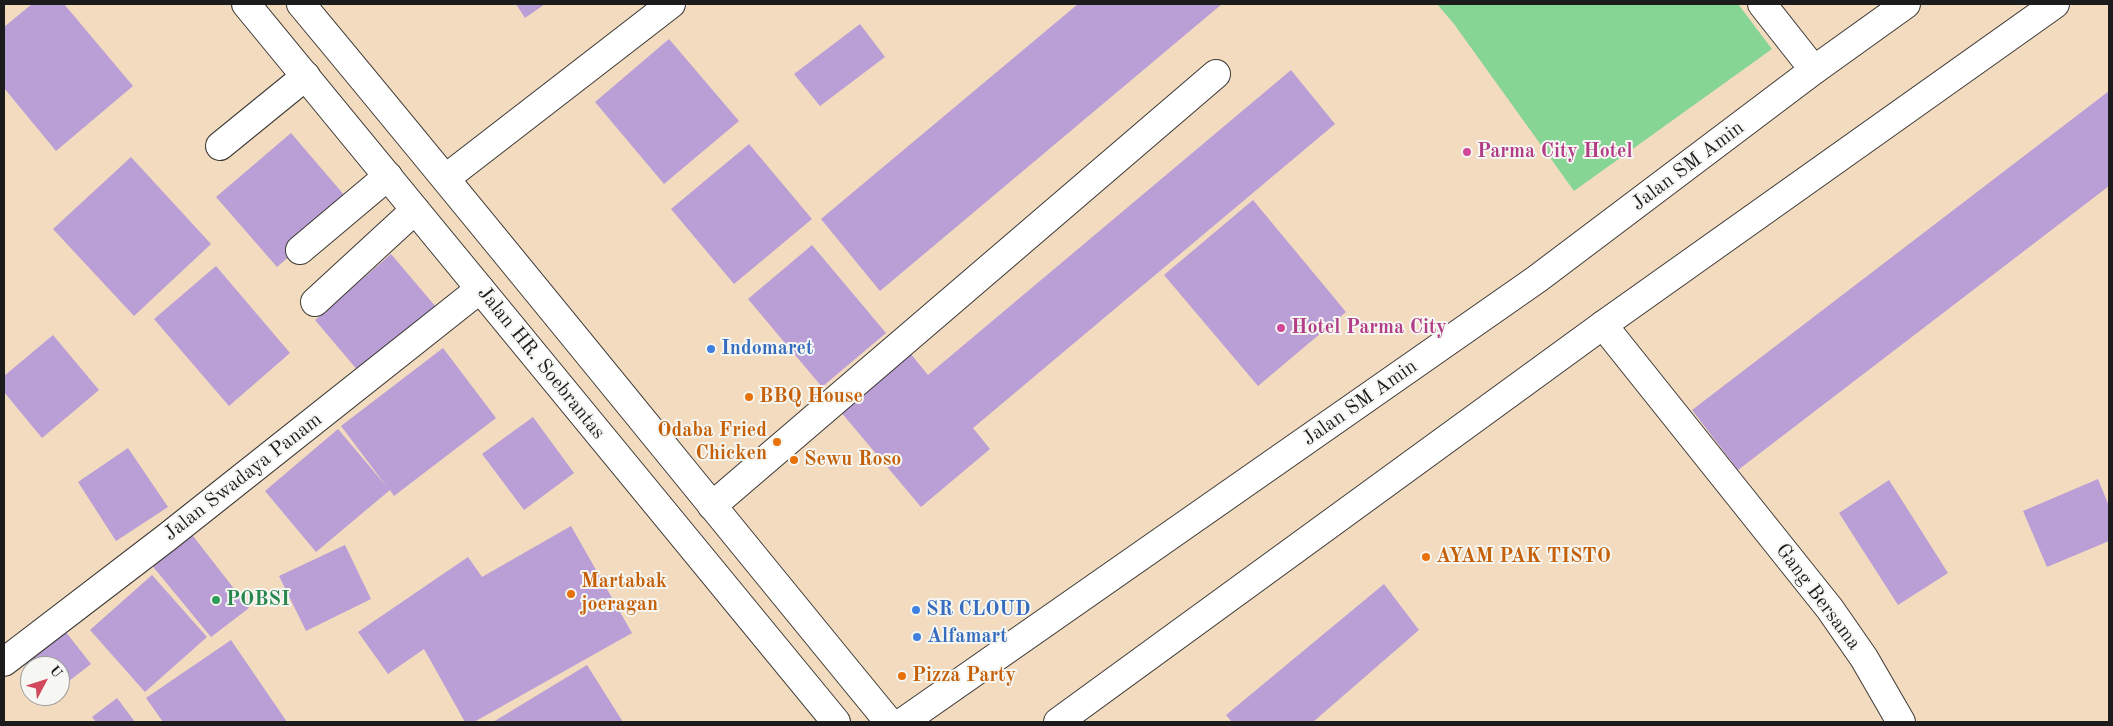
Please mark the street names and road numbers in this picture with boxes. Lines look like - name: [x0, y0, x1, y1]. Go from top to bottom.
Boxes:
- street label: Jalan SM Amin: [1627, 116, 1749, 216]
- street label: Jalan HR. Soebrantas: [472, 282, 610, 444]
- street label: Jalan SM Amin: [1298, 355, 1422, 451]
- street label: Jalan Swadaya Panam: [159, 408, 327, 546]
- street label: Gang Bersama: [1770, 539, 1866, 655]

